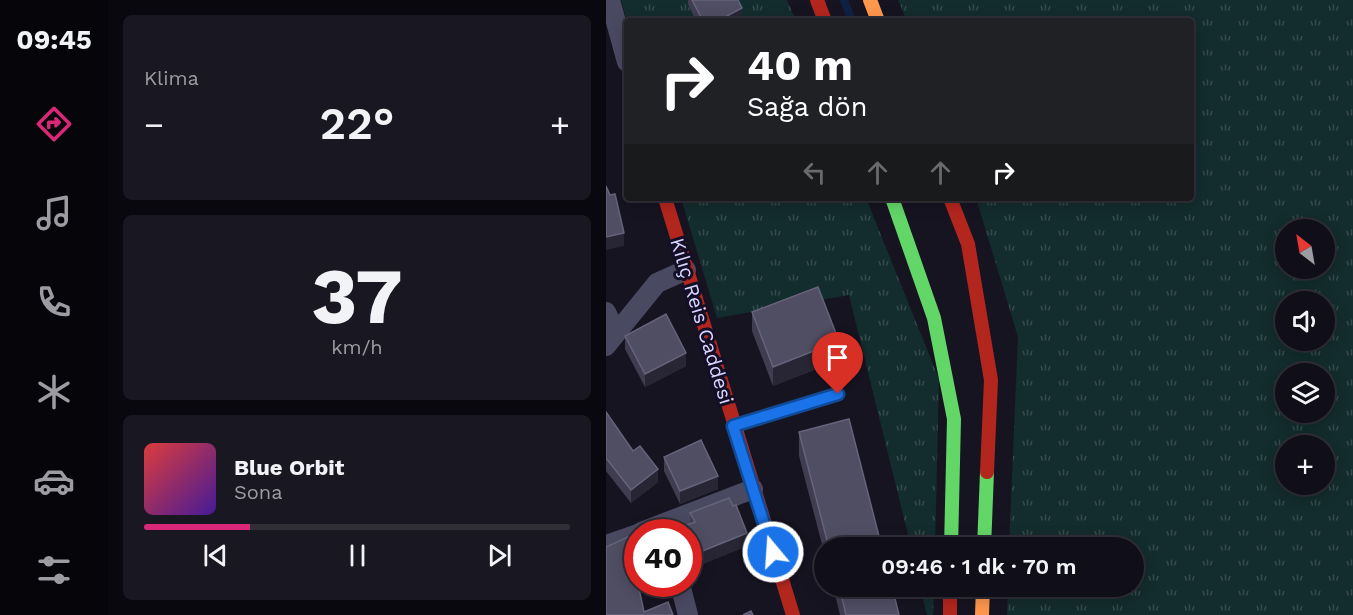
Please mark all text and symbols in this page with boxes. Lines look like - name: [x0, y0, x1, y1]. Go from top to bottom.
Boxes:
- text: 09:45: [16, 24, 92, 56]
- text: 40 m: [747, 41, 853, 90]
- icon: right: [648, 42, 726, 120]
- text: Klima: [144, 66, 199, 90]
- text: Sağa dön: [747, 91, 867, 123]
- text: 22°: [320, 97, 394, 150]
- icon: directions: [33, 103, 75, 145]
- text: −: [144, 105, 164, 144]
- text: +: [550, 105, 570, 144]
- icon: left: [798, 156, 831, 189]
- icon: ahead: [861, 156, 894, 189]
- icon: ahead: [924, 156, 957, 189]
- icon: right: [987, 156, 1020, 189]
- icon: music: [33, 192, 75, 234]
- north arrow: [1275, 219, 1335, 279]
- map controls: [1275, 219, 1335, 495]
- street label: Kılıç Reis Caddesi: [665, 235, 739, 407]
- text: 37: [311, 250, 403, 342]
- icon: phone: [33, 281, 75, 323]
- button: sound: [1275, 291, 1335, 351]
- pin: [812, 332, 863, 394]
- text: km/h: [331, 335, 383, 359]
- icon: arrive: [821, 341, 854, 374]
- button: layers: [1275, 363, 1335, 423]
- icon: climate: [33, 371, 75, 413]
- button: +: [1275, 435, 1335, 495]
- text: Blue Orbit: [234, 455, 344, 480]
- icon: car: [33, 460, 75, 502]
- text: Sona: [234, 480, 283, 504]
- speed limit sign: 40: [624, 519, 702, 597]
- position arrow: [741, 520, 805, 584]
- icon: previous: [199, 539, 232, 572]
- icon: pause: [341, 539, 374, 572]
- icon: next: [483, 539, 516, 572]
- icon: filters: [33, 549, 75, 591]
- text: 09:46 · 1 dk · 70 m: [881, 554, 1077, 579]

